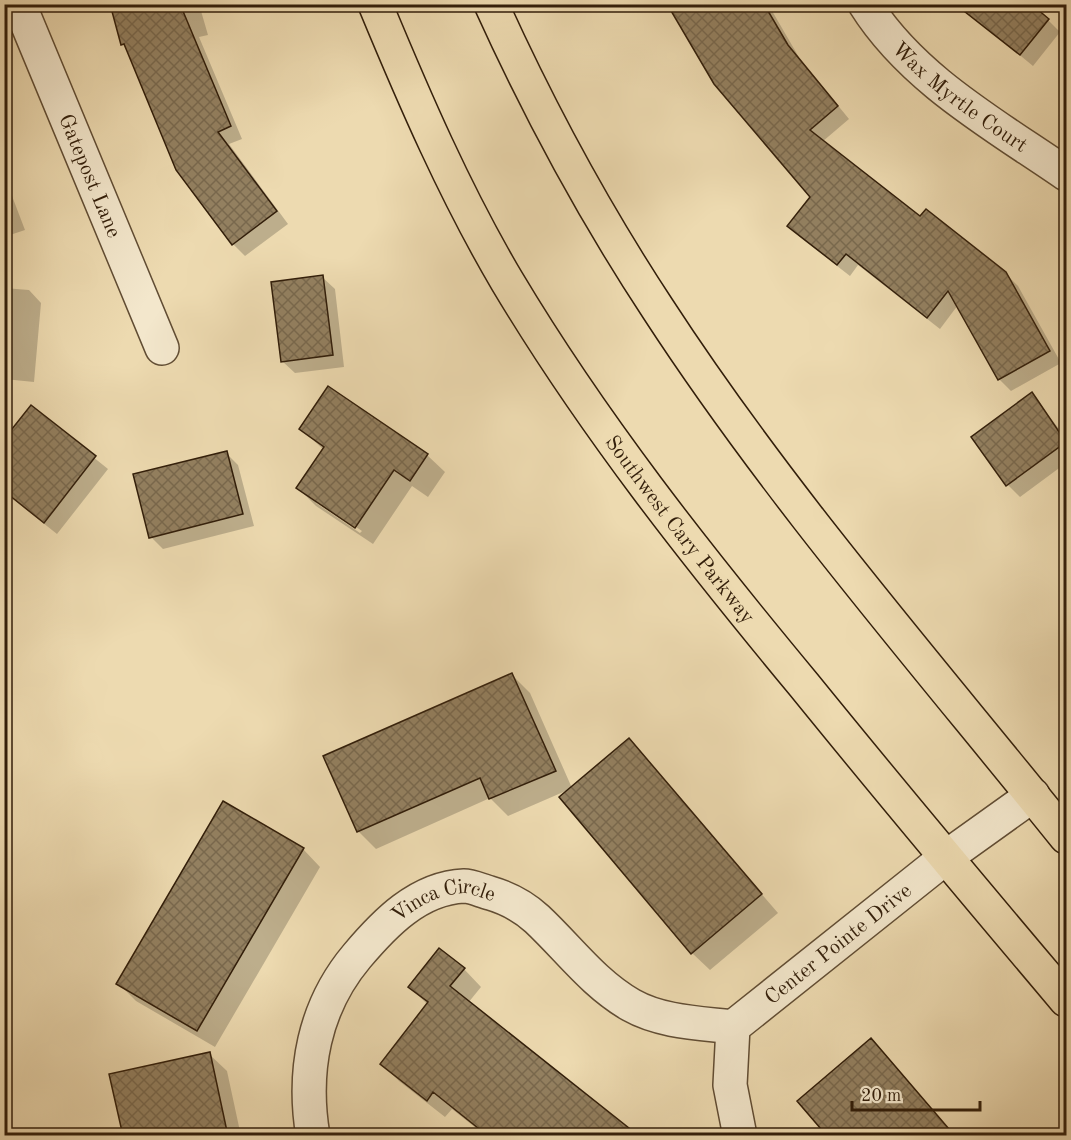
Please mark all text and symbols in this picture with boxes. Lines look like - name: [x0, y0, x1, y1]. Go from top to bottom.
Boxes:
- street label: Wax Myrtle Court: [887, 38, 1031, 157]
- street label: Gatepost Lane: [54, 111, 124, 241]
- street label: Southwest Cary Parkway: [600, 432, 758, 628]
- street label: Vinca Circle: [388, 877, 498, 927]
- street label: Center Pointe Drive: [761, 880, 916, 1009]
- scale bar: [852, 1074, 980, 1112]
- text: 20 m: [861, 1087, 901, 1105]

